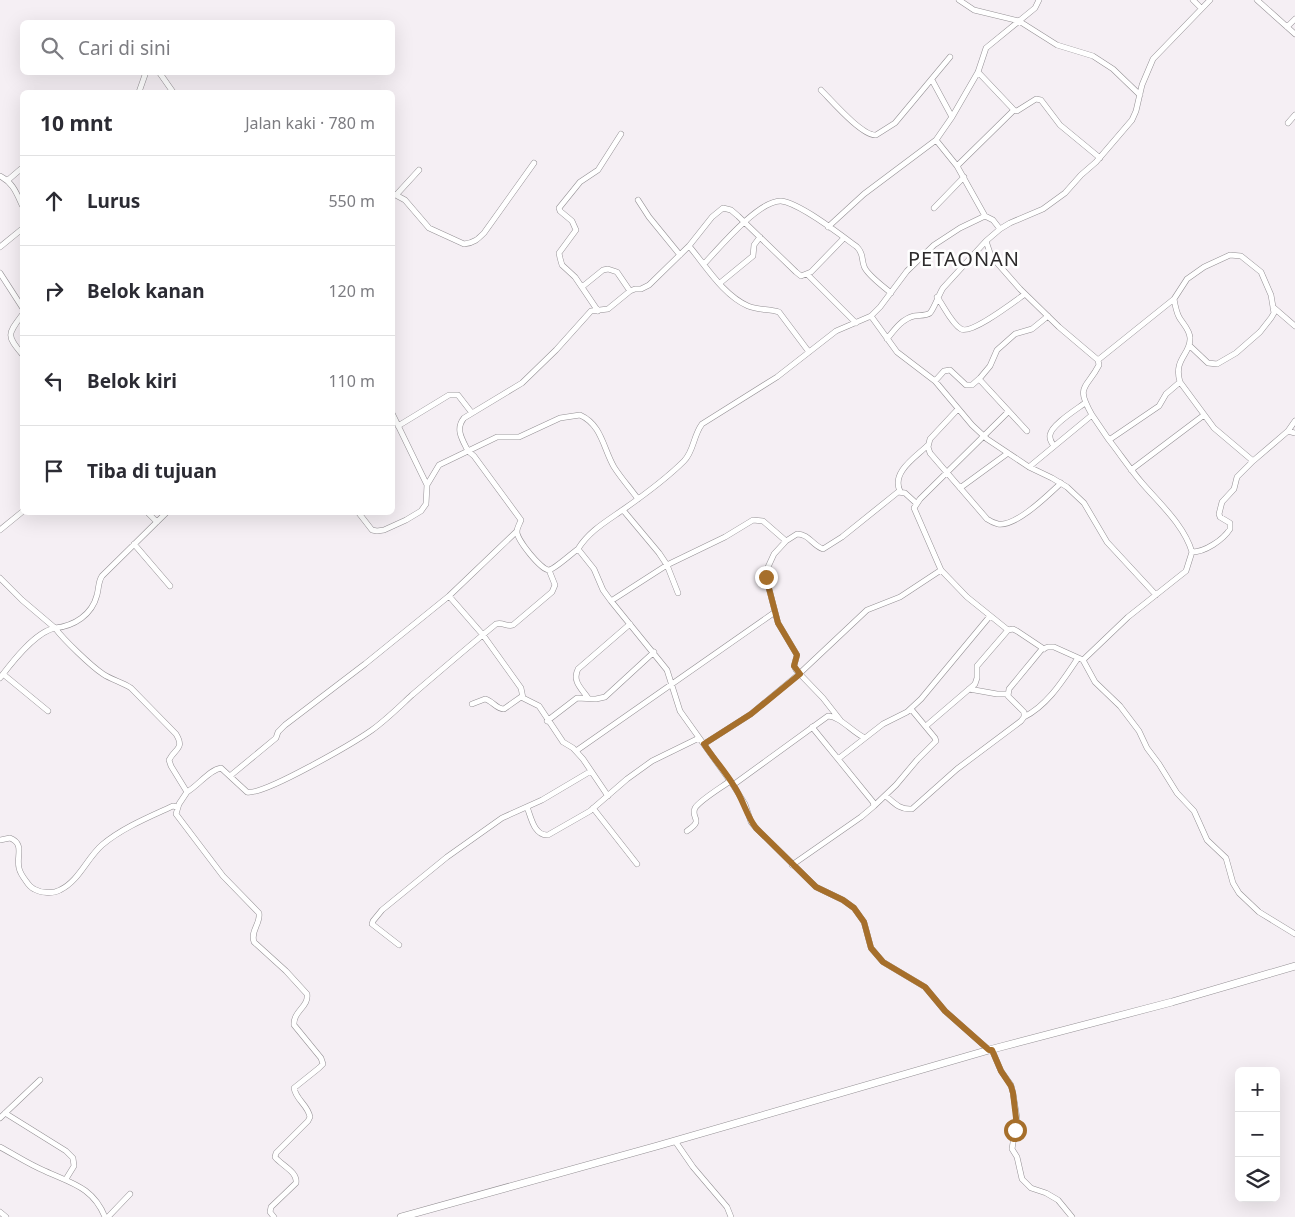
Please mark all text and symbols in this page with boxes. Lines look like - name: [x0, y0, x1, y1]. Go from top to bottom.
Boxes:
- search box: [20, 20, 395, 75]
- icon: search: [38, 34, 66, 62]
- text: Cari di sini: [78, 35, 171, 61]
- text: 10 mnt: [40, 109, 113, 137]
- text: Jalan kaki · 780 m: [245, 112, 375, 134]
- icon: ahead: [40, 187, 68, 215]
- text: Lurus: [87, 188, 140, 214]
- text: 550 m: [328, 190, 375, 212]
- district label: PETAONAN: [908, 245, 1020, 272]
- icon: right: [40, 277, 68, 305]
- text: Belok kanan: [87, 278, 204, 304]
- text: 120 m: [328, 280, 375, 302]
- icon: left: [40, 367, 68, 395]
- text: Belok kiri: [87, 368, 177, 394]
- text: 110 m: [328, 370, 375, 392]
- icon: arrive: [40, 457, 68, 485]
- text: Tiba di tujuan: [87, 458, 217, 484]
- route end: [755, 566, 778, 589]
- map controls: [1235, 1067, 1280, 1202]
- button: +: [1235, 1067, 1280, 1112]
- button: −: [1235, 1112, 1280, 1157]
- route start: [1004, 1119, 1027, 1142]
- button: layers: [1235, 1157, 1280, 1202]

